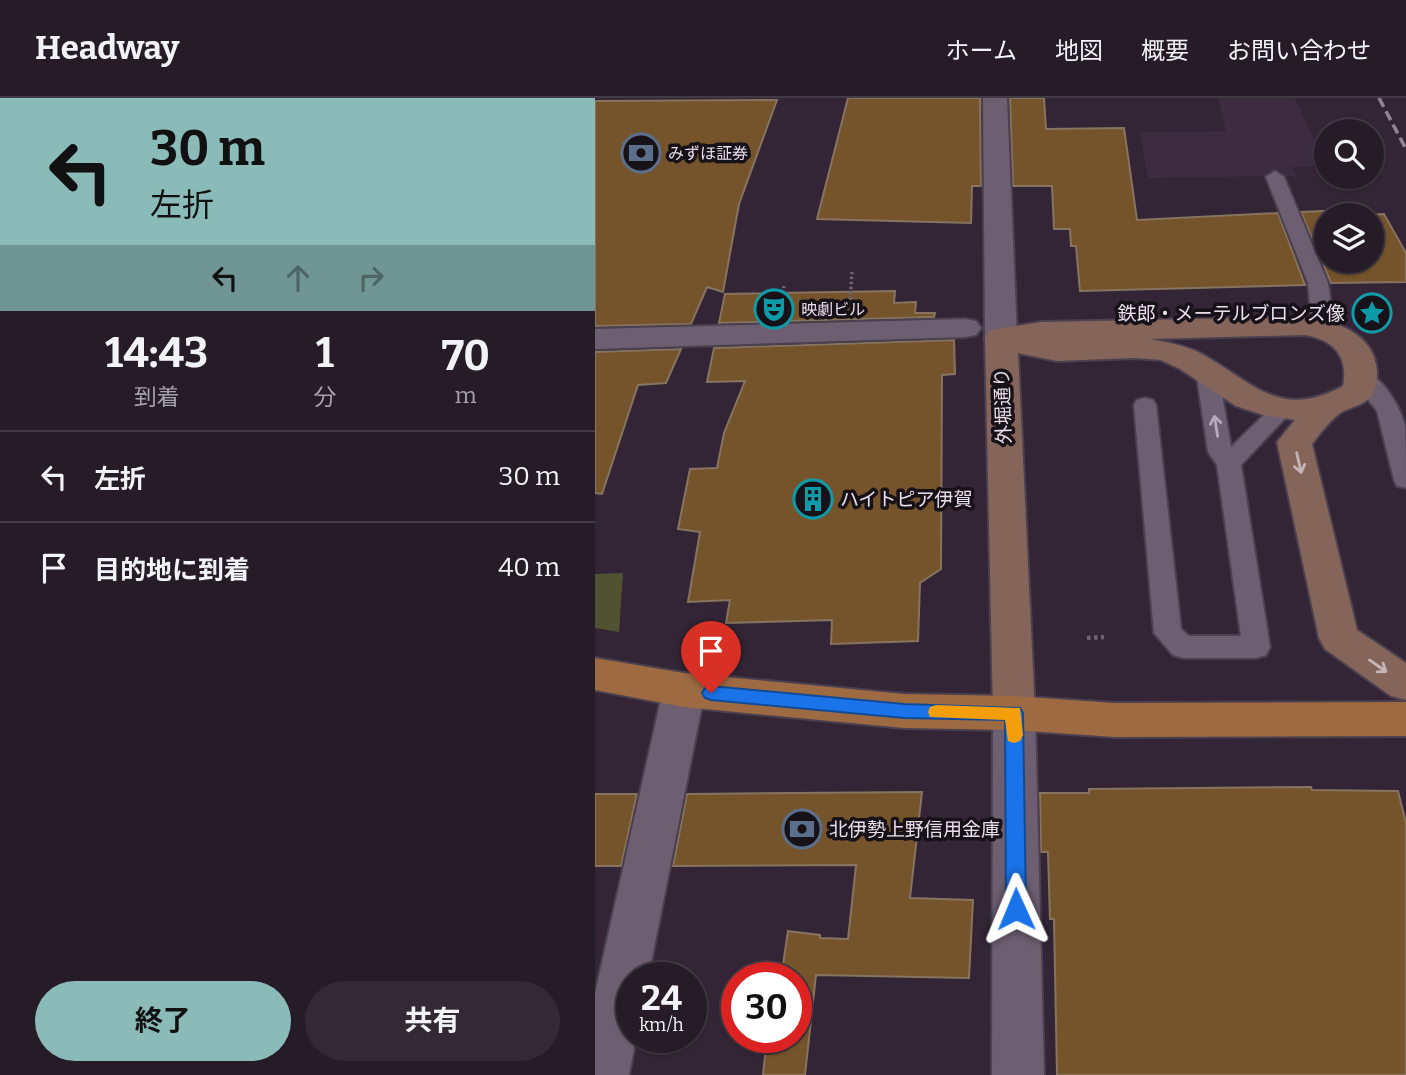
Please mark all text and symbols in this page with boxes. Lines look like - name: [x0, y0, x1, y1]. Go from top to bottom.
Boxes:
- text: Headway: [35, 28, 179, 68]
- text: ホーム: [946, 37, 1017, 65]
- text: 地図: [1055, 37, 1103, 65]
- text: 概要: [1141, 37, 1189, 65]
- text: お問い合わせ: [1227, 37, 1371, 65]
- text: 30 m: [150, 119, 265, 178]
- map controls: [1314, 119, 1384, 273]
- button: search: [1314, 119, 1384, 189]
- icon: left: [35, 126, 126, 217]
- bank icon: みずほ証券: [620, 132, 662, 174]
- place label: みずほ証券: [668, 144, 748, 163]
- text: 左折: [150, 186, 214, 224]
- button: layers: [1314, 203, 1384, 273]
- icon: left: [206, 259, 244, 297]
- icon: ahead: [279, 259, 317, 297]
- icon: right: [352, 259, 390, 297]
- theatre icon: 映劇ビル: [753, 288, 795, 330]
- place icon: 鉄郎・メーテルブロンズ像: [1351, 292, 1393, 334]
- place label: 映劇ビル: [801, 300, 865, 319]
- place label: 鉄郎・メーテルブロンズ像: [1117, 302, 1345, 325]
- text: 14:43: [105, 328, 208, 378]
- text: 1: [316, 328, 334, 378]
- text: 70: [441, 331, 490, 381]
- street label: 外堀通り: [990, 368, 1016, 444]
- text: m: [455, 381, 477, 409]
- text: 到着: [134, 383, 180, 411]
- text: 分: [313, 383, 336, 411]
- one-way arrow: [1209, 415, 1222, 438]
- one-way arrow: [1292, 451, 1306, 474]
- icon: left: [35, 458, 73, 496]
- text: 30 m: [499, 461, 560, 492]
- text: 左折: [94, 464, 146, 495]
- building icon: ハイトピア伊賀: [792, 478, 834, 520]
- place label: ハイトピア伊賀: [840, 488, 973, 511]
- icon: arrive: [35, 549, 73, 587]
- text: 40 m: [498, 552, 560, 583]
- text: 目的地に到着: [94, 555, 250, 586]
- pin: [681, 621, 741, 693]
- icon: arrive: [692, 632, 730, 670]
- one-way arrow: [1368, 659, 1387, 673]
- bank icon: 北伊勢上野信用金庫: [781, 808, 823, 850]
- place label: 北伊勢上野信用金庫: [829, 818, 1000, 841]
- position arrow: [979, 872, 1053, 946]
- speed limit sign: 30: [721, 962, 812, 1053]
- text: 24: [641, 977, 682, 1019]
- button: 終了: [35, 981, 291, 1061]
- button: 共有: [305, 981, 560, 1061]
- text: km/h: [639, 1014, 684, 1036]

